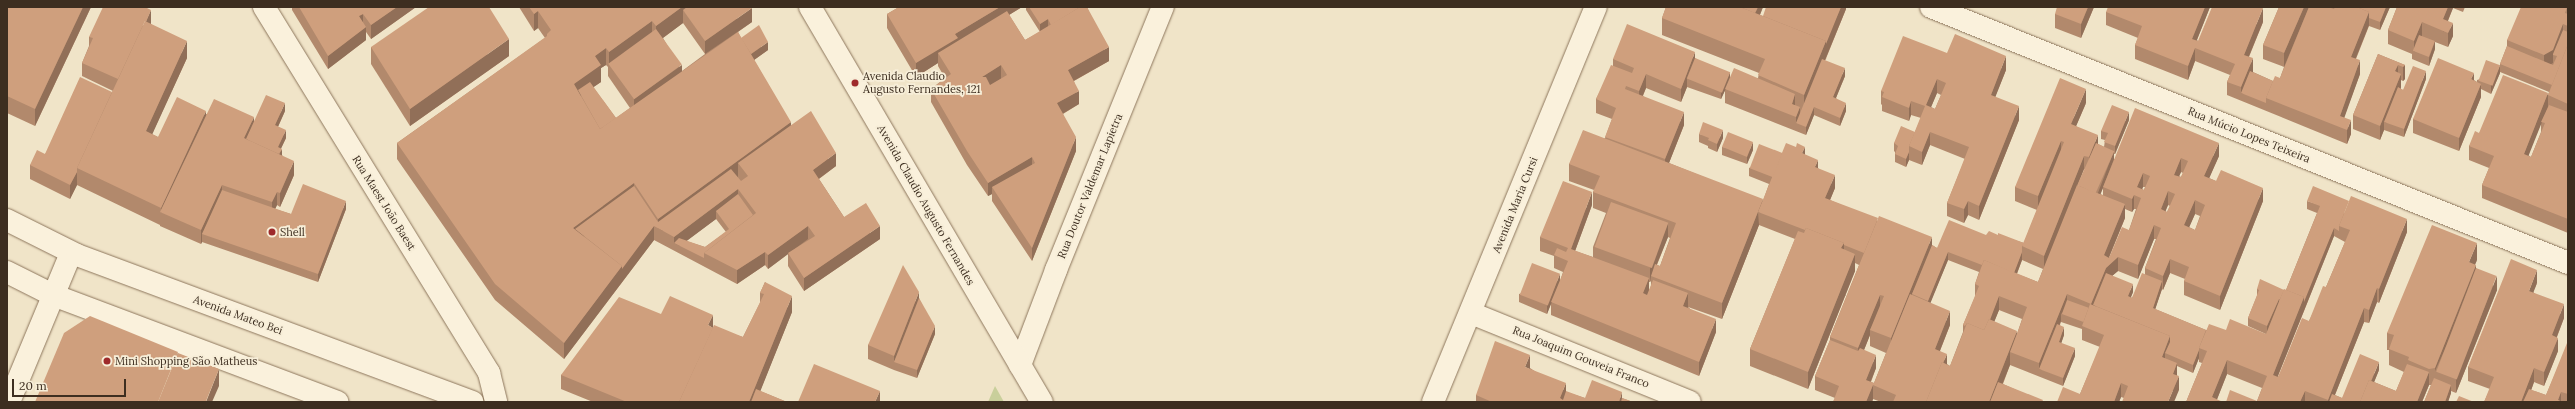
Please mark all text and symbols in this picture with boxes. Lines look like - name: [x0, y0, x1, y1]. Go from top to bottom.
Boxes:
- place label: Avenida Claudio Augusto Fernandes, 121: [863, 70, 981, 96]
- marker: Avenida Claudio Augusto Fernandes, 121: [850, 78, 860, 88]
- street label: Rua Múcio Lopes Teixeira: [2186, 104, 2312, 166]
- street label: Rua Doutor Valdemar Lapietra: [1055, 112, 1125, 260]
- street label: Avenida Claudio Augusto Fernandes: [875, 122, 977, 288]
- street label: Rua Maest João Baest: [349, 153, 419, 253]
- street label: Avenida Maria Cursi: [1490, 155, 1540, 255]
- place label: Shell: [280, 225, 305, 239]
- marker: Shell: [267, 227, 277, 237]
- street label: Avenida Mateo Bei: [192, 293, 284, 337]
- street label: Rua Joaquim Gouveia Franco: [1511, 323, 1651, 391]
- place label: Mini Shopping São Matheus: [115, 354, 257, 368]
- marker: Mini Shopping São Matheus: [102, 356, 112, 366]
- scale bar: [14, 371, 128, 397]
- text: 20 m: [19, 378, 47, 393]

